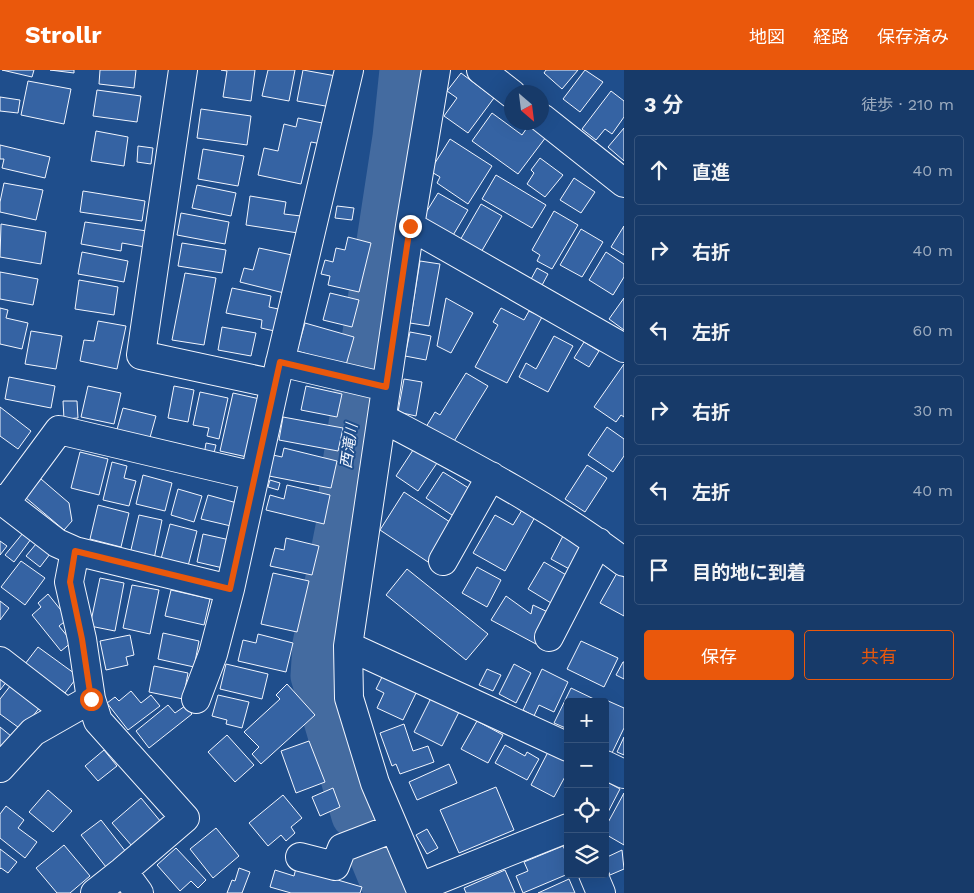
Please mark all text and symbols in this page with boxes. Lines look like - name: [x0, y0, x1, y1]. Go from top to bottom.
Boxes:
- text: Strollr: [25, 21, 102, 49]
- text: 地図: [749, 26, 785, 47]
- text: 経路: [813, 26, 849, 47]
- text: 保存済み: [877, 26, 949, 47]
- north arrow: [504, 85, 549, 130]
- text: 3 分: [644, 92, 683, 117]
- text: 徒歩 · 210 m: [861, 95, 954, 114]
- icon: ahead: [645, 156, 673, 184]
- text: 直進: [692, 161, 730, 184]
- text: 40 m: [913, 161, 953, 180]
- route end: [399, 215, 422, 238]
- icon: right: [645, 236, 673, 264]
- text: 右折: [692, 241, 730, 264]
- text: 40 m: [913, 241, 953, 260]
- icon: left: [645, 316, 673, 344]
- text: 左折: [692, 321, 730, 344]
- text: 60 m: [913, 321, 953, 340]
- icon: right: [645, 396, 673, 424]
- text: 右折: [692, 401, 730, 424]
- text: 30 m: [913, 401, 953, 420]
- water label: 西滝川: [337, 420, 361, 470]
- icon: left: [645, 476, 673, 504]
- text: 左折: [692, 481, 730, 504]
- text: 40 m: [913, 481, 953, 500]
- icon: arrive: [645, 556, 673, 584]
- text: 目的地に到着: [692, 561, 806, 584]
- button: 保存: [644, 630, 794, 680]
- button: 共有: [804, 630, 954, 680]
- route start: [80, 688, 103, 711]
- map controls: [564, 698, 609, 878]
- button: +: [564, 698, 609, 743]
- button: −: [564, 743, 609, 788]
- button: locate: [564, 788, 609, 833]
- button: layers: [564, 833, 609, 878]

